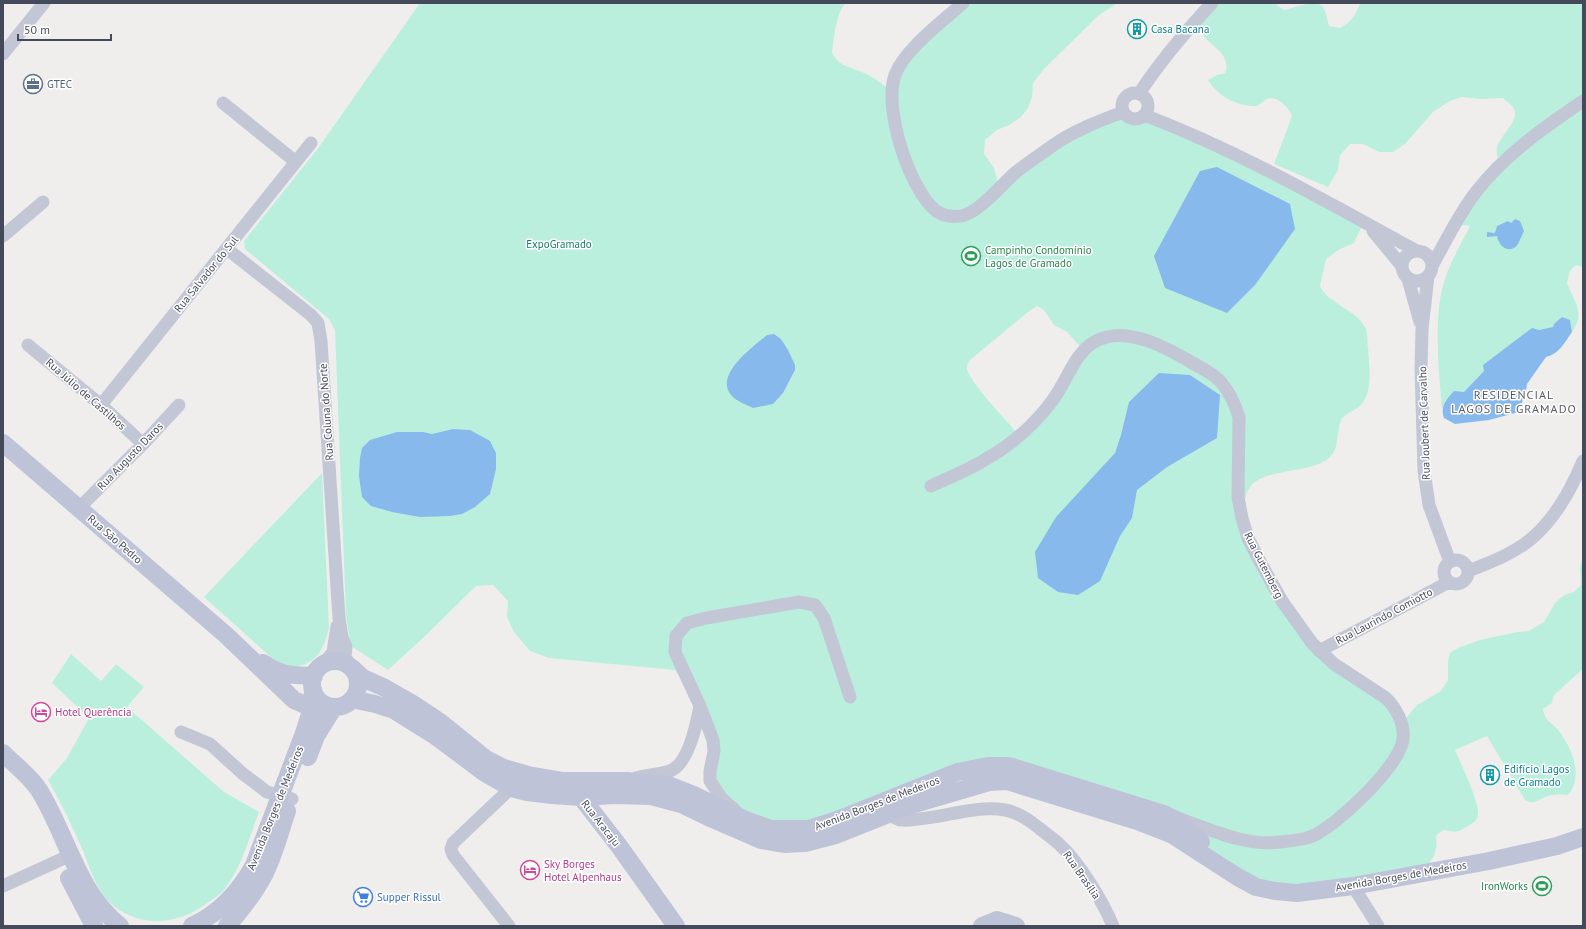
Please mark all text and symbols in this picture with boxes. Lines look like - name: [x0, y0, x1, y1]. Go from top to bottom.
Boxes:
- scale bar: [18, 16, 111, 42]
- building icon: Casa Bacana: [1126, 18, 1148, 40]
- text: 50 m: [24, 22, 50, 37]
- place label: Casa Bacana: [1151, 22, 1209, 36]
- office icon: GTEC: [22, 73, 44, 95]
- place label: GTEC: [47, 77, 72, 91]
- street label: Rua Salvador do Sul: [171, 232, 242, 315]
- park label: ExpoGramado: [526, 237, 592, 251]
- place label: Campinho Condomínio Lagos de Gramado: [985, 243, 1092, 270]
- sports icon: Campinho Condomínio Lagos de Gramado: [960, 245, 982, 267]
- street label: Rua Júlio de Castilhos: [43, 355, 129, 433]
- street label: Rua Coluna do Norte: [316, 363, 336, 461]
- street label: Rua Joubert de Carvalho: [1415, 366, 1433, 480]
- district label: RESIDENCIAL LAGOS DE GRAMADO: [1451, 387, 1577, 416]
- street label: Rua Augusto Daros: [94, 419, 166, 493]
- street label: Rua São Pedro: [85, 511, 145, 567]
- street label: Rua Gutemberg: [1241, 529, 1287, 601]
- street label: Rua Laurindo Comiotto: [1333, 584, 1435, 648]
- hotel icon: Hotel Querência: [30, 701, 52, 723]
- place label: Hotel Querência: [55, 705, 131, 719]
- street label: Avenida Borges de Medeiros: [244, 744, 306, 872]
- place label: Edifício Lagos de Gramado: [1504, 762, 1570, 789]
- building icon: Edifício Lagos de Gramado: [1479, 764, 1501, 786]
- street label: Avenida Borges de Medeiros: [813, 773, 942, 833]
- street label: Rua Aracaju: [578, 797, 624, 849]
- street label: Rua Brasília: [1060, 848, 1104, 902]
- place label: Sky Borges Hotel Alpenhaus: [544, 857, 622, 884]
- street label: Avenida Borges de Medeiros: [1334, 858, 1468, 894]
- hotel icon: Sky Borges Hotel Alpenhaus: [519, 859, 541, 881]
- sports icon: IronWorks: [1531, 875, 1553, 897]
- place label: IronWorks: [1481, 879, 1528, 893]
- supermarket icon: Supper Rissul: [352, 886, 374, 908]
- place label: Supper Rissul: [377, 890, 442, 904]

